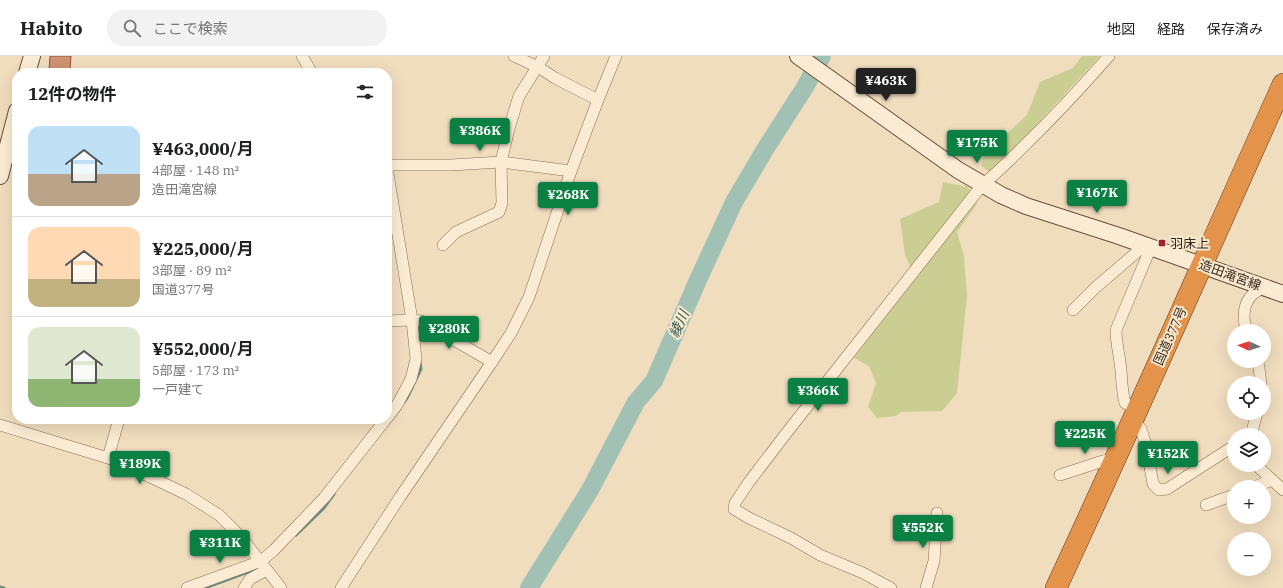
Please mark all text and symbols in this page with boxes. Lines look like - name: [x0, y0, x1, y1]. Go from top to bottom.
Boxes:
- search box: [107, 10, 387, 46]
- text: Habito: [20, 16, 83, 40]
- icon: search: [121, 17, 143, 39]
- text: ここで検索: [153, 19, 228, 38]
- text: 地図: [1107, 20, 1135, 38]
- text: 経路: [1157, 20, 1185, 38]
- text: 保存済み: [1207, 20, 1263, 38]
- pin: ¥463K: [858, 68, 914, 102]
- text: ¥463K: [865, 72, 907, 89]
- icon: filters: [354, 81, 376, 103]
- text: 12件の物件: [28, 83, 116, 105]
- pin: ¥386K: [452, 118, 508, 152]
- text: ¥386K: [459, 122, 501, 139]
- pin: ¥175K: [949, 130, 1005, 164]
- text: ¥175K: [956, 134, 998, 151]
- text: ¥463,000/月: [152, 138, 254, 160]
- icon: home: [60, 142, 108, 190]
- text: 4部屋 · 148 m²: [152, 162, 239, 179]
- pin: ¥167K: [1069, 180, 1125, 214]
- text: 造田滝宮線: [152, 181, 217, 198]
- pin: ¥268K: [540, 182, 596, 216]
- text: ¥167K: [1076, 184, 1118, 201]
- text: ¥268K: [547, 186, 589, 203]
- place label: 羽床上: [1170, 235, 1209, 252]
- text: ¥225,000/月: [152, 238, 254, 260]
- marker: 羽床上: [1157, 238, 1167, 248]
- icon: home: [60, 243, 108, 291]
- street label: 造田滝宮線: [1197, 256, 1263, 294]
- text: 3部屋 · 89 m²: [152, 262, 232, 279]
- text: 国道377号: [152, 281, 214, 298]
- street label: 国道377号: [1150, 304, 1190, 368]
- water label: 綾川: [665, 306, 694, 340]
- pin: ¥280K: [421, 316, 477, 350]
- text: ¥280K: [428, 320, 470, 337]
- north arrow: [1227, 324, 1271, 368]
- map controls: [1227, 324, 1271, 576]
- text: ¥552,000/月: [152, 338, 254, 360]
- icon: home: [60, 343, 108, 391]
- text: 5部屋 · 173 m²: [152, 362, 239, 379]
- button: locate: [1227, 376, 1271, 420]
- pin: ¥366K: [790, 378, 846, 412]
- text: 一戸建て: [152, 381, 204, 398]
- text: ¥366K: [797, 382, 839, 399]
- pin: ¥225K: [1057, 421, 1113, 455]
- text: ¥225K: [1064, 425, 1106, 442]
- button: layers: [1227, 428, 1271, 472]
- pin: ¥152K: [1140, 441, 1196, 475]
- text: ¥152K: [1147, 445, 1189, 462]
- pin: ¥189K: [112, 451, 168, 485]
- text: ¥189K: [119, 455, 161, 472]
- button: +: [1227, 480, 1271, 524]
- pin: ¥552K: [895, 515, 951, 549]
- text: ¥552K: [902, 519, 944, 536]
- pin: ¥311K: [192, 530, 248, 564]
- button: −: [1227, 532, 1271, 576]
- text: ¥311K: [199, 534, 241, 551]

